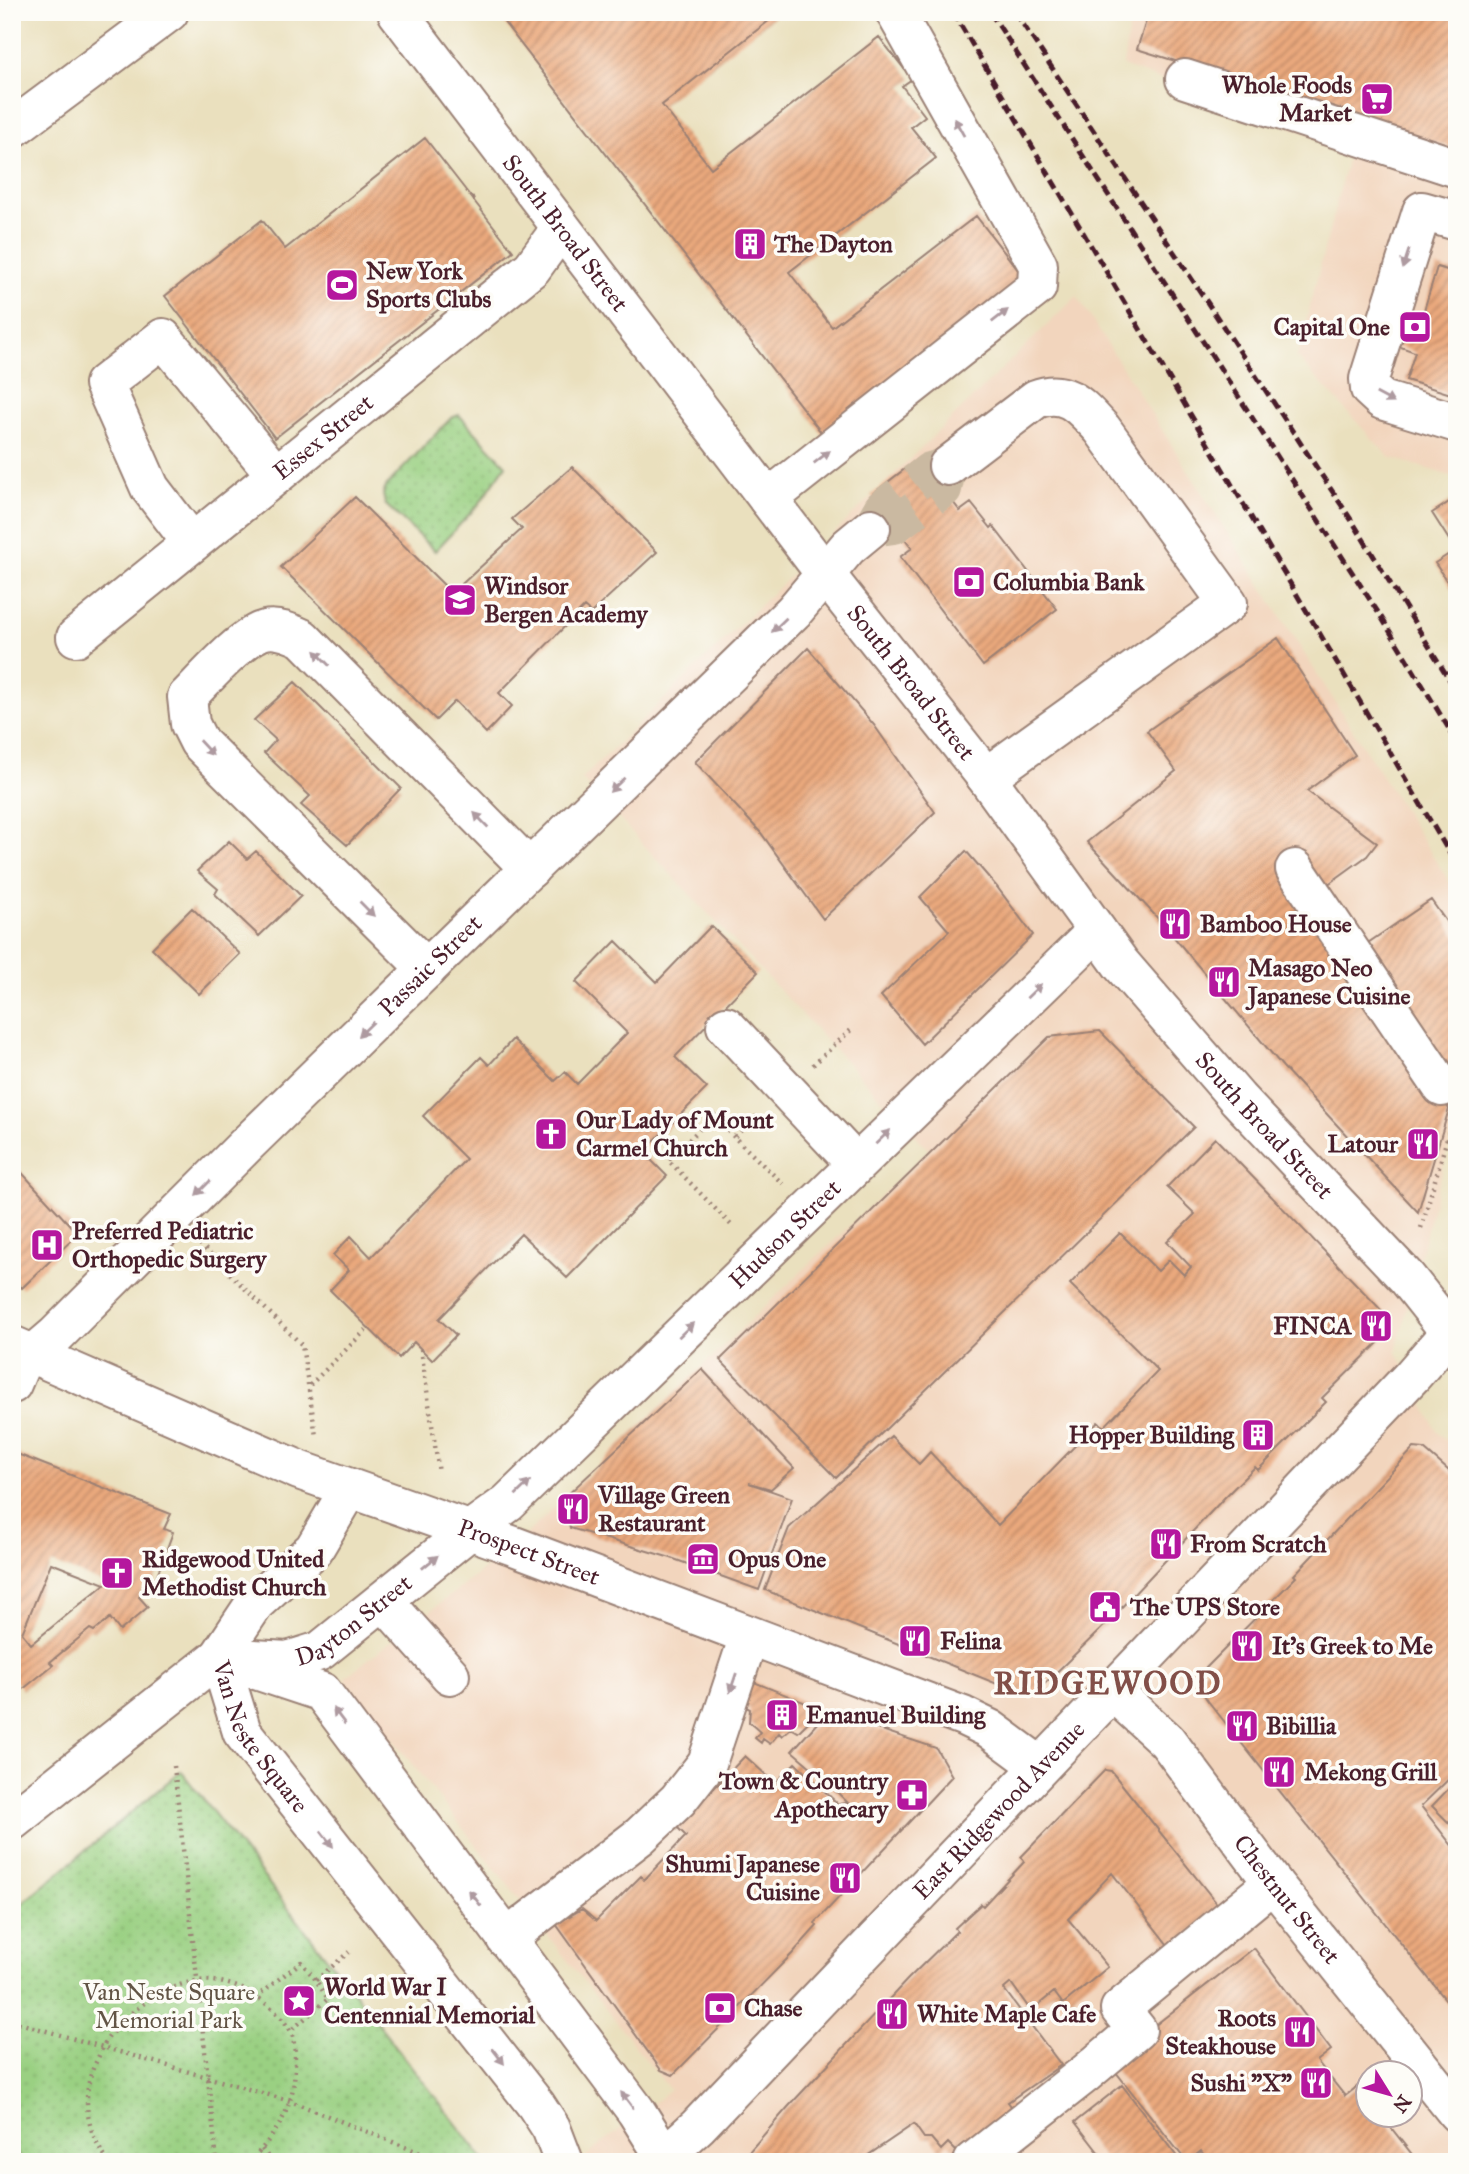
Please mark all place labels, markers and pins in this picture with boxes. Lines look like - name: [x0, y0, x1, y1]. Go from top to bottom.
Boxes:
- place label: Whole Foods Market: [1222, 70, 1353, 128]
- supermarket icon: Whole Foods Market: [1358, 80, 1396, 118]
- building icon: The Dayton: [731, 225, 769, 263]
- place label: The Dayton: [773, 229, 893, 259]
- place label: New York Sports Clubs: [366, 256, 492, 314]
- sports icon: New York Sports Clubs: [323, 266, 361, 304]
- bank icon: Capital One: [1396, 308, 1434, 346]
- place label: Capital One: [1273, 312, 1390, 342]
- bank icon: Columbia Bank: [950, 563, 988, 601]
- place label: Columbia Bank: [993, 567, 1145, 597]
- place label: Windsor Bergen Academy: [484, 571, 649, 629]
- school or university icon: Windsor Bergen Academy: [441, 581, 479, 619]
- restaurant icon: Bamboo House: [1156, 905, 1194, 943]
- place label: Bamboo House: [1200, 909, 1352, 939]
- place label: Masago Neo Japanese Cuisine: [1245, 953, 1410, 1011]
- restaurant icon: Masago Neo Japanese Cuisine: [1205, 963, 1243, 1001]
- place label: Our Lady of Mount Carmel Church: [576, 1105, 774, 1163]
- church icon: Our Lady of Mount Carmel Church: [532, 1115, 570, 1153]
- restaurant icon: Latour: [1404, 1125, 1442, 1163]
- place label: Latour: [1328, 1129, 1399, 1159]
- place label: Preferred Pediatric Orthopedic Surgery: [72, 1216, 268, 1274]
- hospital icon: Preferred Pediatric Orthopedic Surgery: [28, 1226, 66, 1264]
- restaurant icon: FINCA: [1357, 1307, 1395, 1345]
- place label: FINCA: [1273, 1311, 1353, 1341]
- building icon: Hopper Building: [1239, 1416, 1277, 1454]
- place label: Hopper Building: [1069, 1420, 1235, 1450]
- place label: Village Green Restaurant: [597, 1480, 730, 1538]
- restaurant icon: Village Green Restaurant: [554, 1490, 592, 1528]
- restaurant icon: From Scratch: [1147, 1525, 1185, 1563]
- place label: From Scratch: [1190, 1529, 1327, 1559]
- museum icon: Opus One: [684, 1540, 722, 1578]
- place label: Ridgewood United Methodist Church: [142, 1544, 327, 1602]
- place label: Opus One: [728, 1544, 826, 1574]
- church icon: Ridgewood United Methodist Church: [98, 1554, 136, 1592]
- public building icon: The UPS Store: [1086, 1588, 1124, 1626]
- place label: The UPS Store: [1129, 1592, 1280, 1622]
- restaurant icon: Felina: [896, 1622, 934, 1660]
- place label: Felina: [940, 1626, 1002, 1656]
- restaurant icon: It's Greek to Me: [1228, 1627, 1266, 1665]
- place label: It's Greek to Me: [1272, 1631, 1433, 1661]
- building icon: Emanuel Building: [763, 1696, 801, 1734]
- place label: Emanuel Building: [806, 1700, 986, 1730]
- restaurant icon: Bibillia: [1223, 1707, 1261, 1745]
- place label: Bibillia: [1266, 1711, 1337, 1741]
- restaurant icon: Mekong Grill: [1260, 1753, 1298, 1791]
- place label: Mekong Grill: [1304, 1757, 1438, 1787]
- place label: Town & Country Apothecary: [718, 1766, 890, 1824]
- pharmacy icon: Town & Country Apothecary: [893, 1776, 931, 1814]
- place label: Shumi Japanese Cuisine: [665, 1849, 820, 1907]
- restaurant icon: Shumi Japanese Cuisine: [826, 1859, 864, 1897]
- place label: World War I Centennial Memorial: [324, 1972, 536, 2030]
- place icon: World War I Centennial Memorial: [280, 1982, 318, 2020]
- bank icon: Chase: [701, 1989, 739, 2027]
- place label: Chase: [744, 1993, 803, 2023]
- restaurant icon: White Maple Cafe: [873, 1995, 911, 2033]
- place label: White Maple Cafe: [917, 1999, 1096, 2029]
- place label: Roots Steakhouse: [1165, 2003, 1276, 2061]
- restaurant icon: Roots Steakhouse: [1281, 2013, 1319, 2051]
- restaurant icon: Sushi "X": [1297, 2064, 1335, 2102]
- place label: Sushi "X": [1191, 2068, 1292, 2098]

